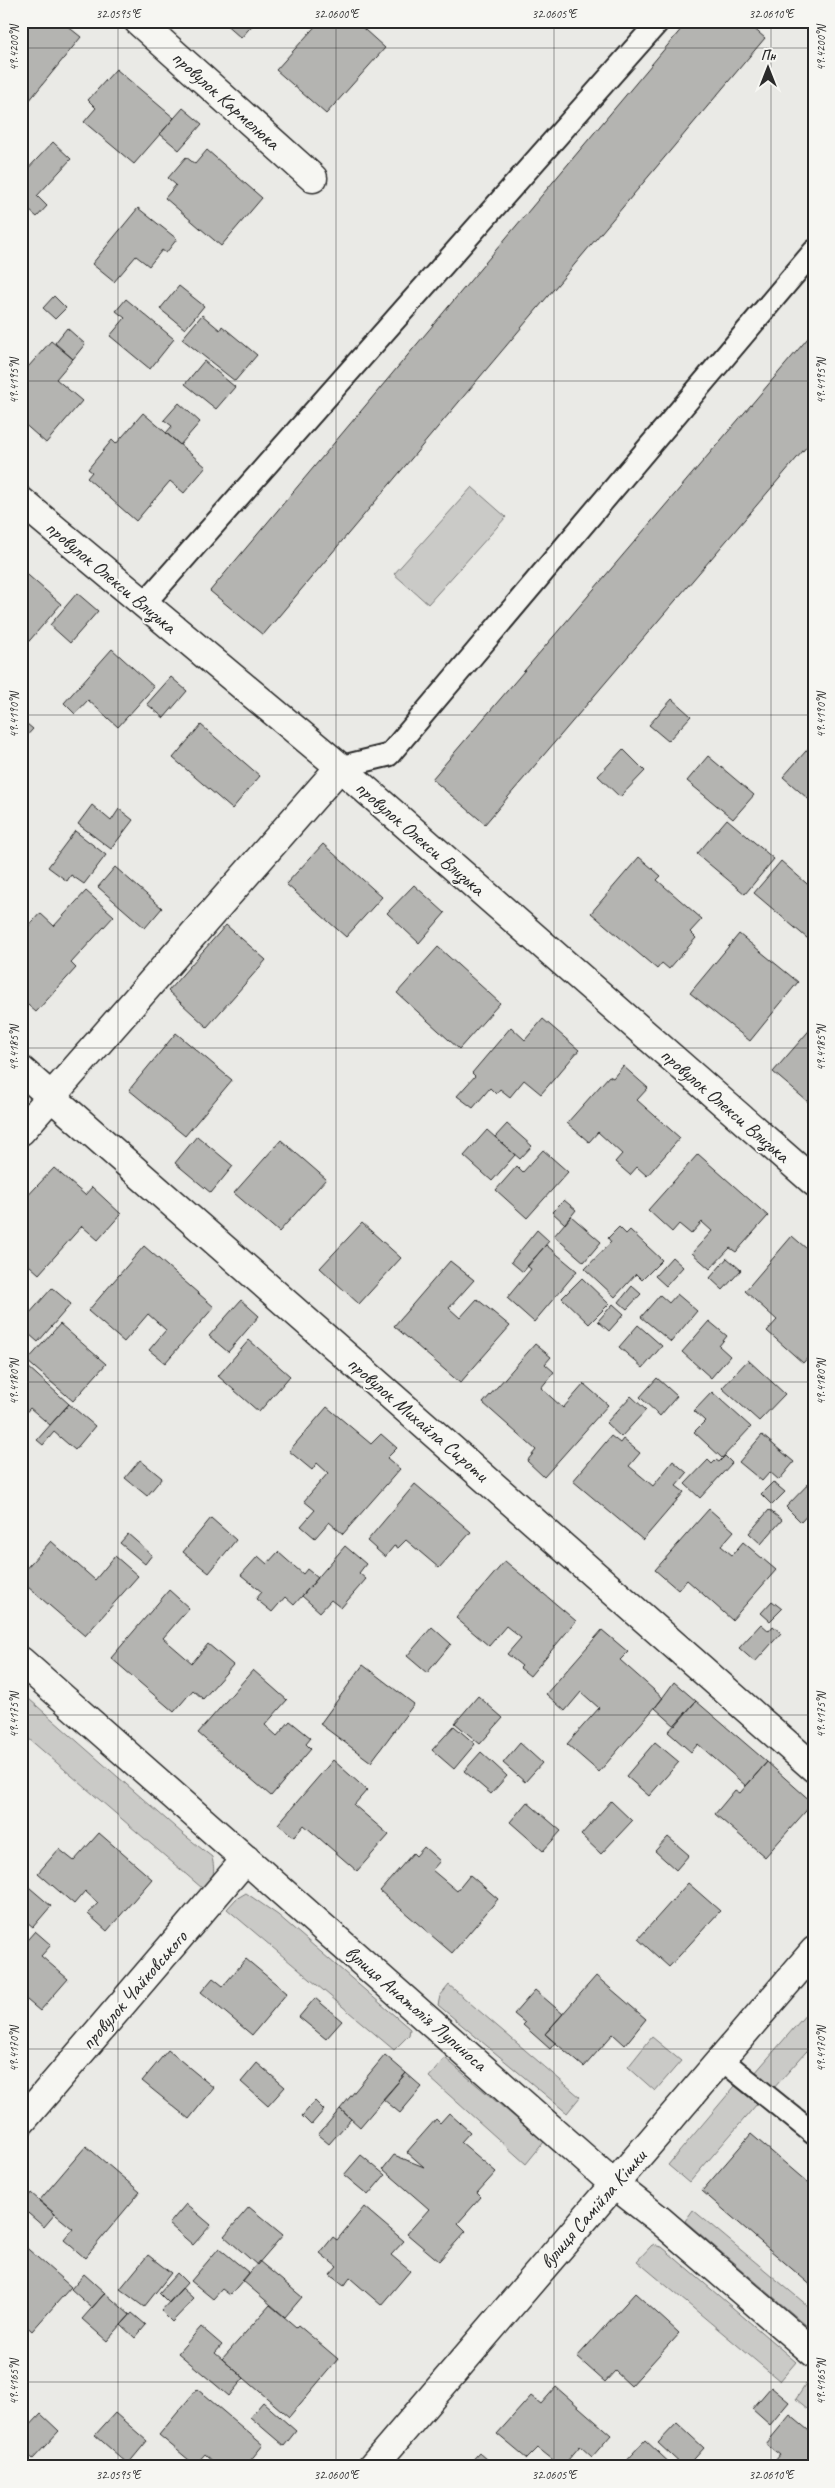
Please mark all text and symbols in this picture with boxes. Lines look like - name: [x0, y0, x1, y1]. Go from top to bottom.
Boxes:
- text: 32.0595°E: [96, 6, 142, 22]
- text: 32.0600°E: [314, 6, 360, 22]
- text: 32.0605°E: [532, 6, 578, 22]
- text: 32.0610°E: [749, 6, 795, 22]
- text: 49.4200°N: [6, 24, 22, 71]
- text: 49.4200°N: [813, 24, 829, 71]
- north arrow: [742, 42, 792, 92]
- street label: провулок Кармелюка: [167, 45, 286, 156]
- text: Пн: [761, 47, 776, 64]
- text: 49.4195°N: [6, 357, 22, 404]
- text: 49.4195°N: [813, 357, 829, 404]
- street label: провулок Олекси Влизька: [40, 515, 182, 641]
- text: 49.4190°N: [6, 691, 22, 738]
- text: 49.4190°N: [813, 691, 829, 738]
- street label: провулок Олекси Влизька: [350, 775, 491, 903]
- text: 49.4185°N: [6, 1024, 22, 1071]
- text: 49.4185°N: [813, 1024, 829, 1071]
- street label: провулок Олекси Влизька: [655, 1042, 796, 1170]
- street label: провулок Михайла Сироти: [342, 1351, 495, 1488]
- text: 49.4180°N: [6, 1358, 22, 1405]
- text: 49.4180°N: [813, 1358, 829, 1405]
- text: 49.4175°N: [6, 1691, 22, 1738]
- text: 49.4175°N: [813, 1691, 829, 1738]
- street label: провулок Чайковського: [75, 1925, 193, 2055]
- street label: вулиця Анатолія Лупиноса: [340, 1940, 493, 2078]
- text: 49.4170°N: [6, 2025, 22, 2072]
- text: 49.4170°N: [813, 2025, 829, 2072]
- street label: вулиця Самійла Кішки: [534, 2143, 653, 2274]
- text: 49.4165°N: [6, 2358, 22, 2405]
- text: 49.4165°N: [813, 2358, 829, 2405]
- text: 32.0595°E: [96, 2467, 142, 2483]
- text: 32.0600°E: [314, 2467, 360, 2483]
- text: 32.0605°E: [532, 2467, 578, 2483]
- text: 32.0610°E: [749, 2467, 795, 2483]

